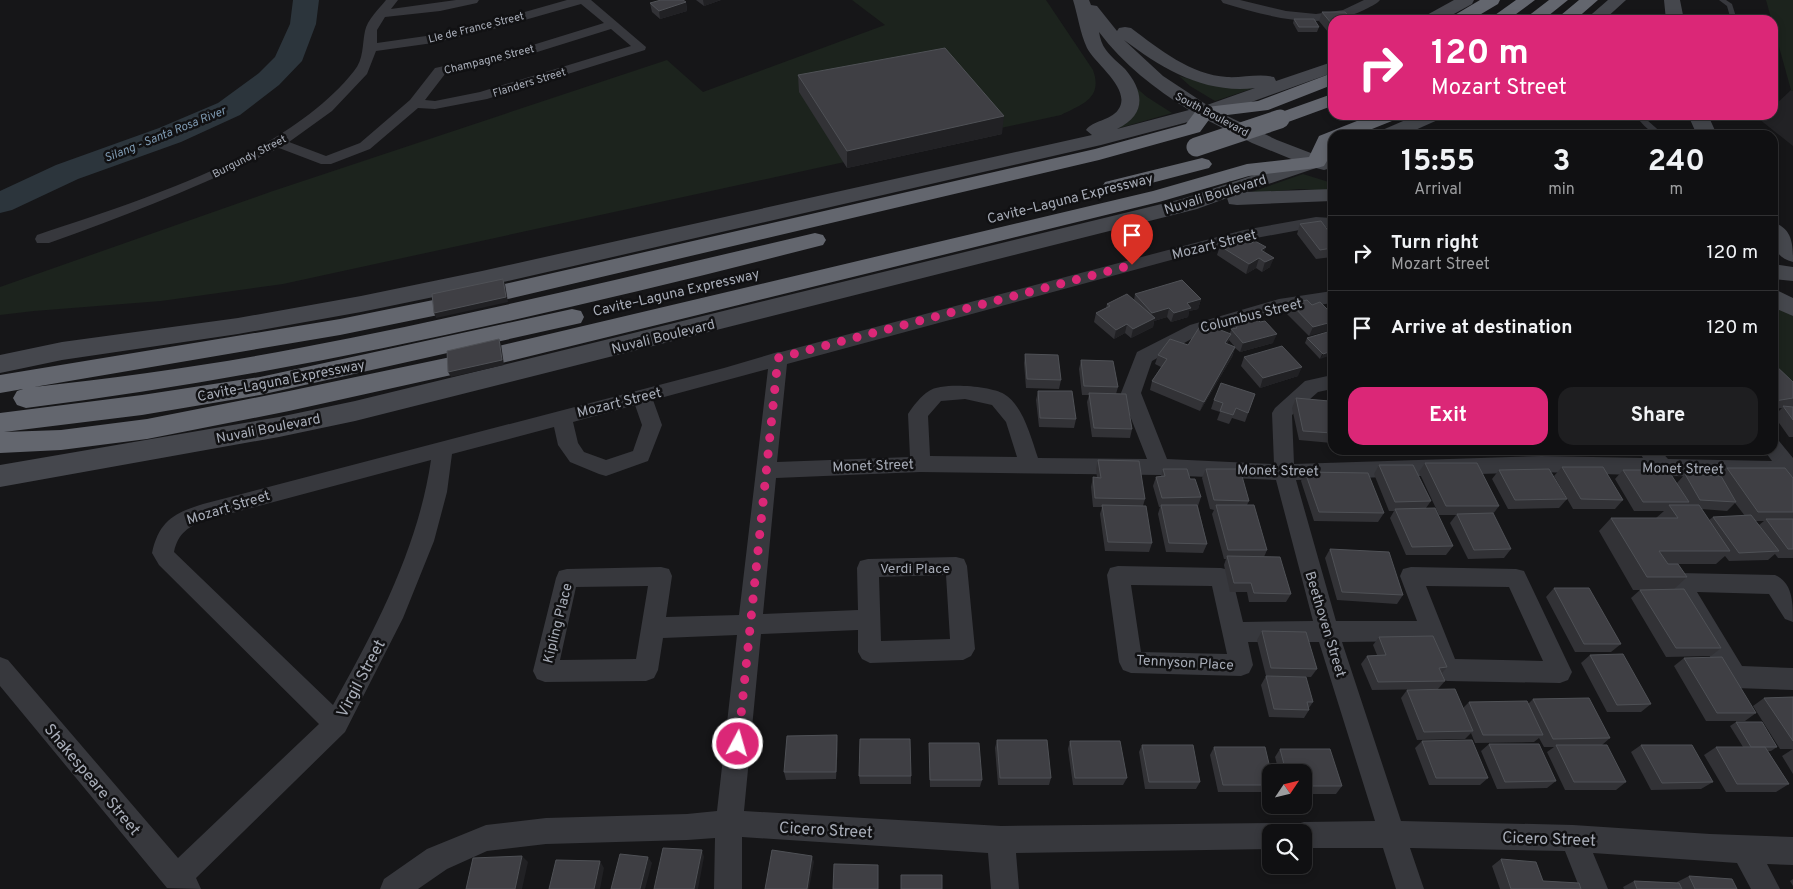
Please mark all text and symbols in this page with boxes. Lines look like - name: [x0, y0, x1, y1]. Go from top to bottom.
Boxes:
- street label: Lle de France Street: [427, 9, 526, 47]
- text: 120 m: [1431, 32, 1529, 76]
- icon: right: [1348, 35, 1413, 100]
- street label: Champagne Street: [443, 42, 536, 78]
- street label: Flanders Street: [491, 65, 568, 101]
- text: Mozart Street: [1431, 75, 1567, 102]
- street label: South Boulevard: [1172, 90, 1251, 140]
- water label: Silang - Santa Rosa River: [102, 103, 230, 167]
- street label: Burgundy Street: [210, 132, 289, 182]
- text: 15:55: [1401, 144, 1475, 181]
- text: 3: [1552, 144, 1570, 181]
- text: 240: [1648, 144, 1705, 181]
- street label: Cavite–Laguna Expressway: [986, 171, 1155, 228]
- street label: Nuvali Boulevard: [1162, 172, 1269, 219]
- text: Arrival: [1414, 180, 1462, 200]
- text: min: [1548, 180, 1575, 200]
- text: m: [1670, 180, 1683, 200]
- pin: [1111, 214, 1153, 265]
- icon: arrive: [1118, 221, 1146, 249]
- street label: Mozart Street: [1170, 227, 1258, 264]
- text: Turn right: [1391, 231, 1479, 255]
- icon: right: [1348, 239, 1376, 267]
- text: 120 m: [1707, 241, 1758, 265]
- text: Mozart Street: [1391, 255, 1490, 275]
- street label: Cavite–Laguna Expressway: [591, 266, 761, 321]
- street label: Columbus Street: [1199, 296, 1304, 337]
- icon: arrive: [1348, 314, 1376, 342]
- street label: Nuvali Boulevard: [610, 316, 717, 359]
- text: Arrive at destination: [1391, 316, 1572, 340]
- text: 120 m: [1707, 316, 1758, 340]
- street label: Cavite–Laguna Expressway: [196, 357, 367, 406]
- street label: Mozart Street: [575, 385, 663, 422]
- button: Exit: [1348, 387, 1548, 445]
- button: Share: [1558, 387, 1758, 445]
- street label: Nuvali Boulevard: [215, 411, 322, 448]
- street label: Monet Street: [832, 457, 914, 476]
- street label: Monet Street: [1642, 460, 1724, 479]
- street label: Monet Street: [1237, 462, 1319, 481]
- street label: Mozart Street: [185, 488, 272, 529]
- street label: Verdi Place: [880, 561, 950, 578]
- street label: Beethoven Street: [1300, 569, 1349, 679]
- street label: Kipling Place: [540, 582, 577, 665]
- street label: Virgil Street: [333, 637, 391, 721]
- street label: Tennyson Place: [1136, 652, 1234, 675]
- position arrow: [711, 717, 763, 769]
- street label: Shakespeare Street: [39, 720, 144, 840]
- north arrow: [1262, 764, 1312, 814]
- map controls: [1262, 764, 1312, 874]
- street label: Cicero Street: [778, 819, 873, 843]
- button: search: [1262, 824, 1312, 874]
- street label: Cicero Street: [1502, 828, 1596, 852]

